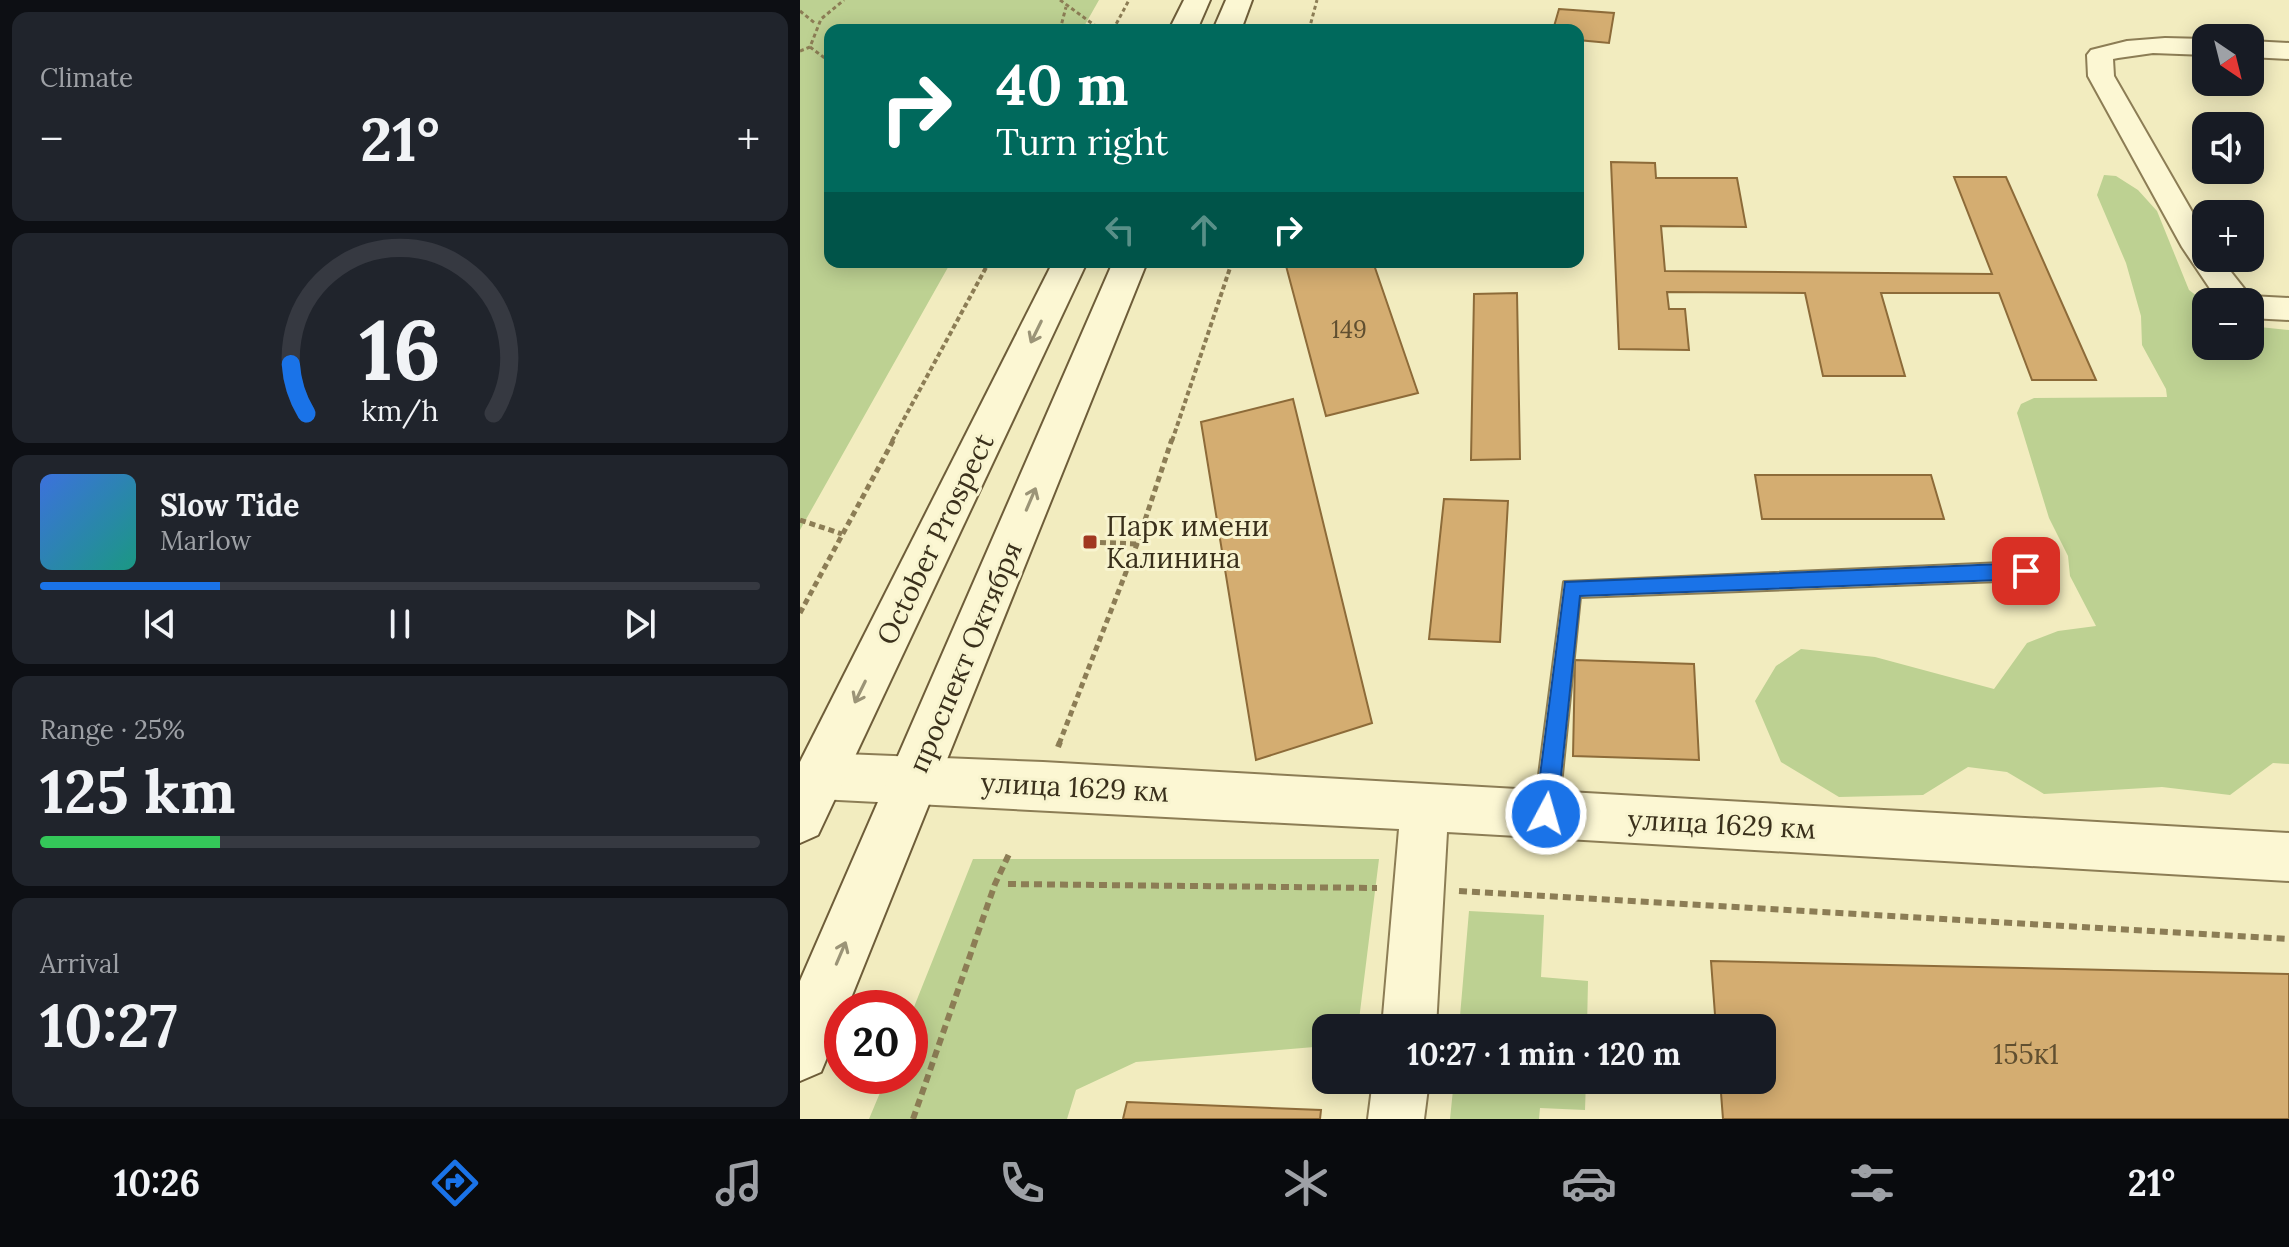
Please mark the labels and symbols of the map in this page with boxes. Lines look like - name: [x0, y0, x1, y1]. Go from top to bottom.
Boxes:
- north arrow: [2192, 24, 2264, 96]
- house number: 149: [1331, 314, 1367, 345]
- one-way arrow: [1027, 320, 1043, 344]
- street label: October Prospect: [868, 427, 1002, 651]
- one-way arrow: [1024, 487, 1039, 512]
- place label: Парк имени Калинина: [1106, 508, 1269, 576]
- marker: Парк имени Калинина: [1081, 533, 1099, 551]
- street label: проспект Октября: [900, 536, 1030, 778]
- pin: [1992, 537, 2060, 605]
- one-way arrow: [852, 679, 867, 703]
- street label: улица 1629 км: [980, 764, 1170, 810]
- position arrow: [1504, 772, 1588, 856]
- street label: улица 1629 км: [1627, 801, 1817, 847]
- one-way arrow: [835, 941, 849, 966]
- speed limit sign: 20: [824, 990, 928, 1094]
- house number: 155к1: [1993, 1036, 2059, 1072]

